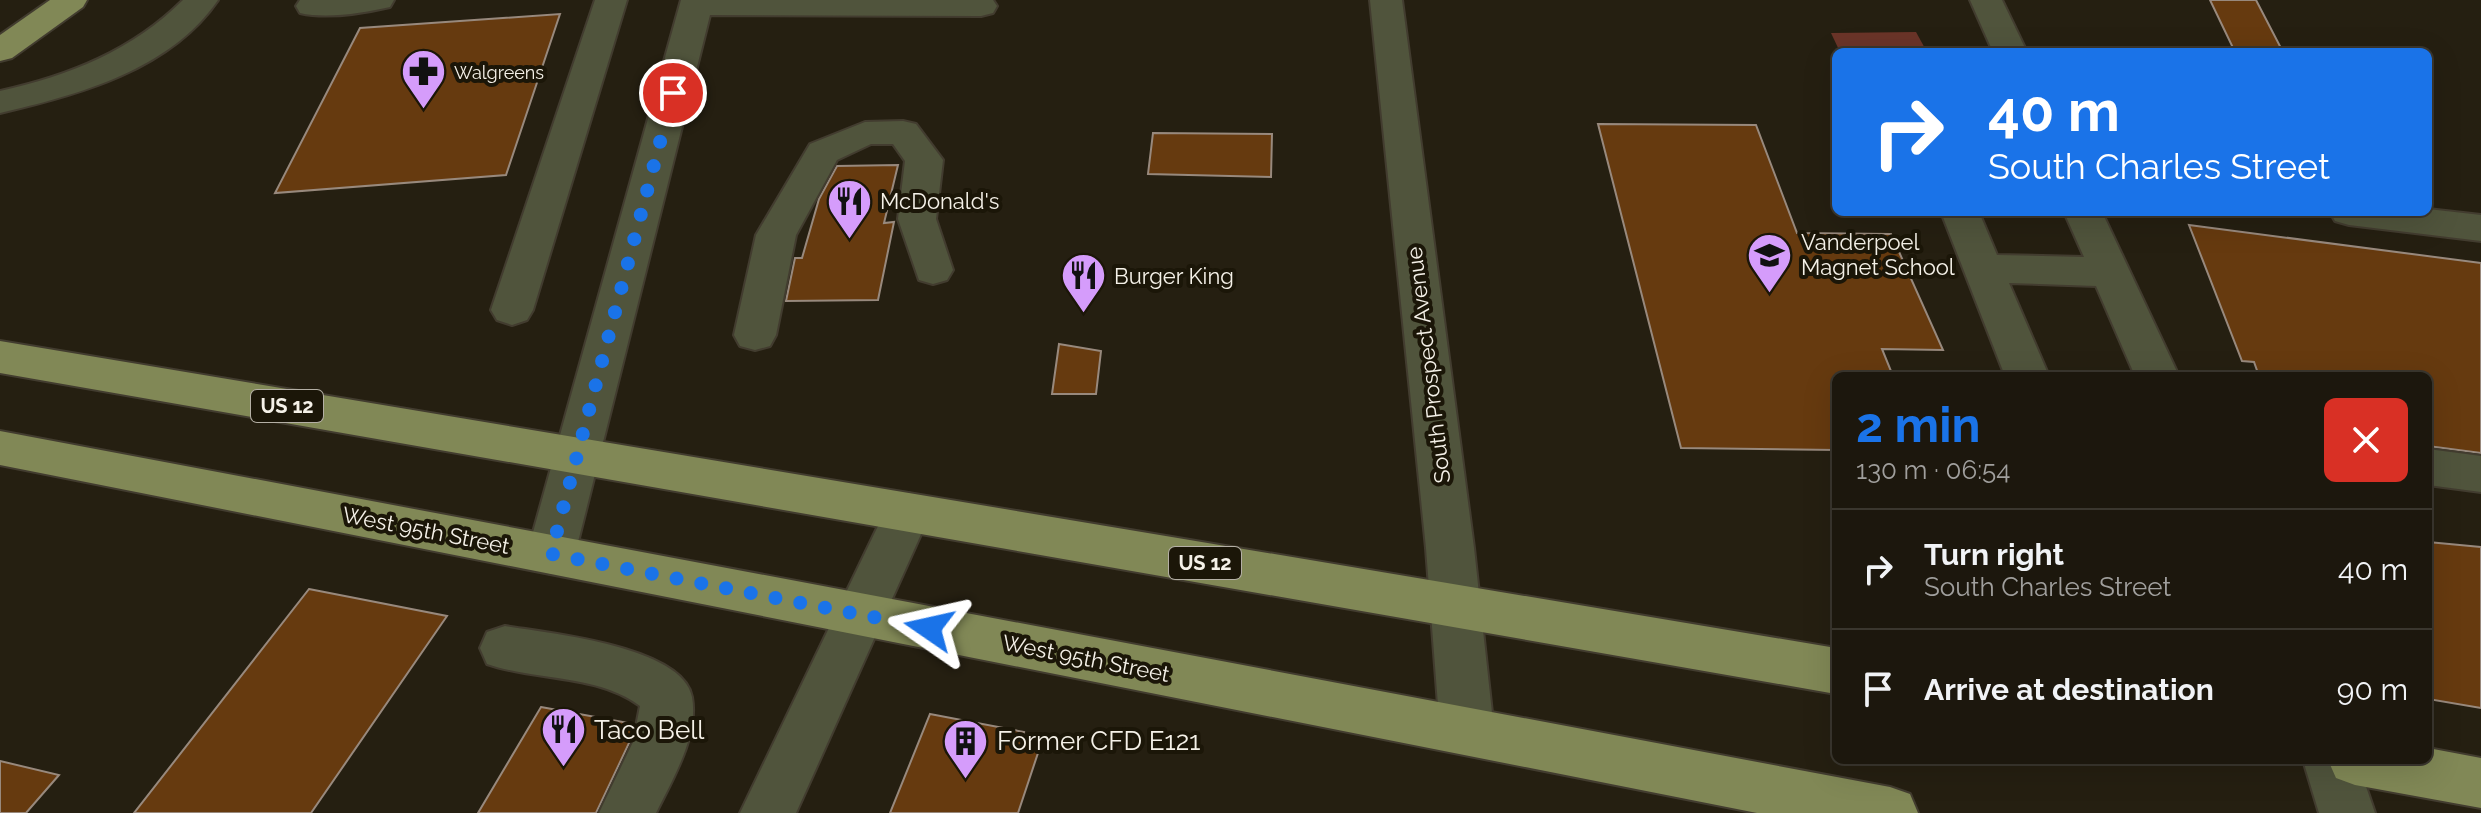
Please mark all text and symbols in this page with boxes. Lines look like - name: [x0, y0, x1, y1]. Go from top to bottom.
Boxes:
- pharmacy icon: Walgreens: [399, 48, 447, 111]
- pin: [639, 59, 707, 127]
- place label: Walgreens: [454, 62, 544, 83]
- icon: arrive: [651, 71, 695, 115]
- text: 40 m: [1988, 78, 2120, 144]
- icon: right: [1856, 80, 1960, 184]
- text: South Charles Street: [1988, 145, 2330, 187]
- restaurant icon: McDonald's: [825, 177, 873, 240]
- place label: McDonald's: [880, 188, 999, 214]
- place label: Vanderpoel Magnet School: [1801, 229, 1955, 280]
- school or university icon: Vanderpoel Magnet School: [1746, 231, 1794, 294]
- street label: South Prospect Avenue: [1401, 245, 1455, 485]
- restaurant icon: Burger King: [1059, 252, 1107, 315]
- place label: Burger King: [1114, 263, 1234, 289]
- road number: US 12: [251, 390, 323, 422]
- text: 2 min: [1856, 397, 1981, 453]
- button: close: [2324, 398, 2408, 482]
- text: 130 m · 06:54: [1856, 455, 2010, 485]
- street label: West 95th Street: [340, 501, 512, 559]
- text: Turn right: [1924, 537, 2064, 572]
- road number: US 12: [1169, 547, 1241, 579]
- icon: right: [1856, 547, 1900, 591]
- text: 40 m: [2338, 552, 2408, 587]
- text: South Charles Street: [1924, 572, 2171, 602]
- position arrow: [887, 586, 971, 670]
- street label: West 95th Street: [1000, 629, 1172, 687]
- icon: arrive: [1856, 667, 1900, 711]
- text: Arrive at destination: [1924, 672, 2214, 707]
- text: 90 m: [2337, 672, 2408, 707]
- restaurant icon: Taco Bell: [539, 706, 587, 769]
- place label: Taco Bell: [594, 715, 705, 745]
- building icon: Former CFD E121: [942, 717, 990, 780]
- place label: Former CFD E121: [997, 726, 1200, 756]

